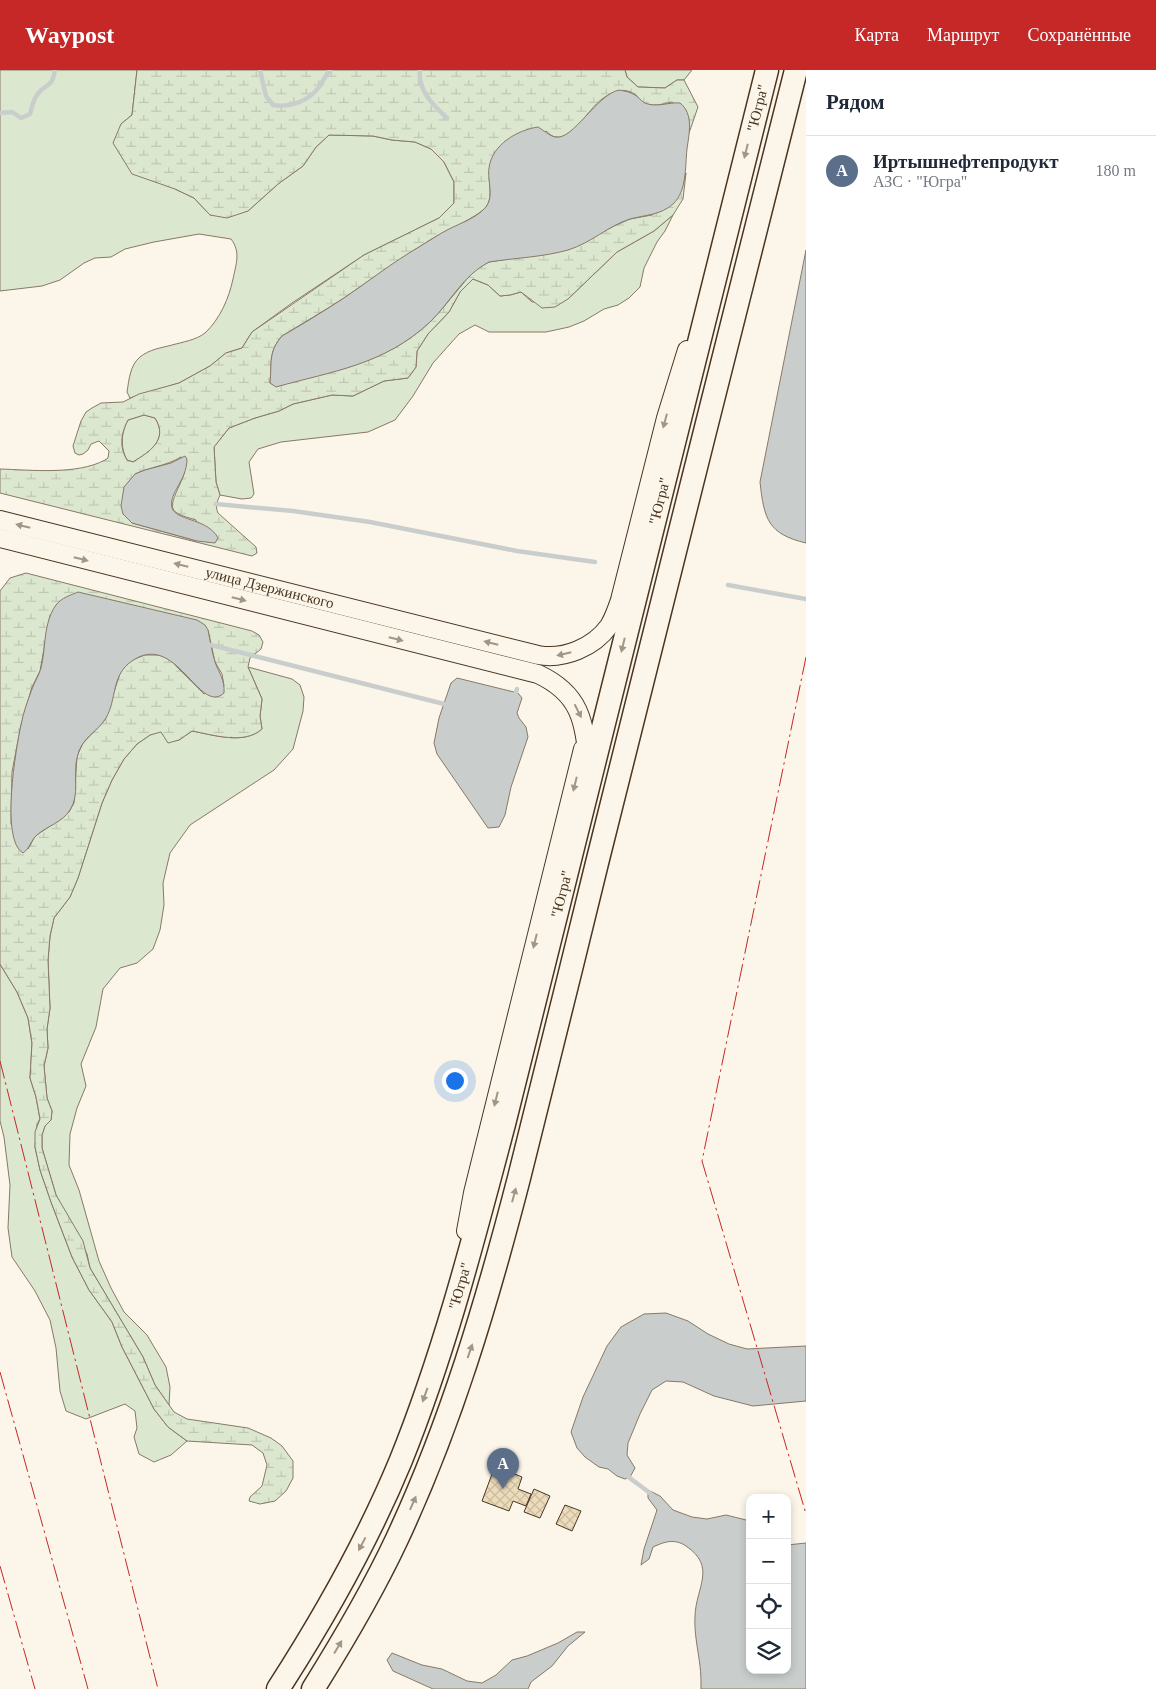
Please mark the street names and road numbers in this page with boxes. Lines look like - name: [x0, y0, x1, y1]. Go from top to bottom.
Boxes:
- street label: "Югра": [744, 83, 771, 133]
- street label: "Югра": [646, 476, 673, 526]
- street label: улица Дзержинского: [204, 564, 336, 611]
- street label: "Югра": [548, 869, 575, 919]
- street label: "Югра": [445, 1261, 474, 1311]

